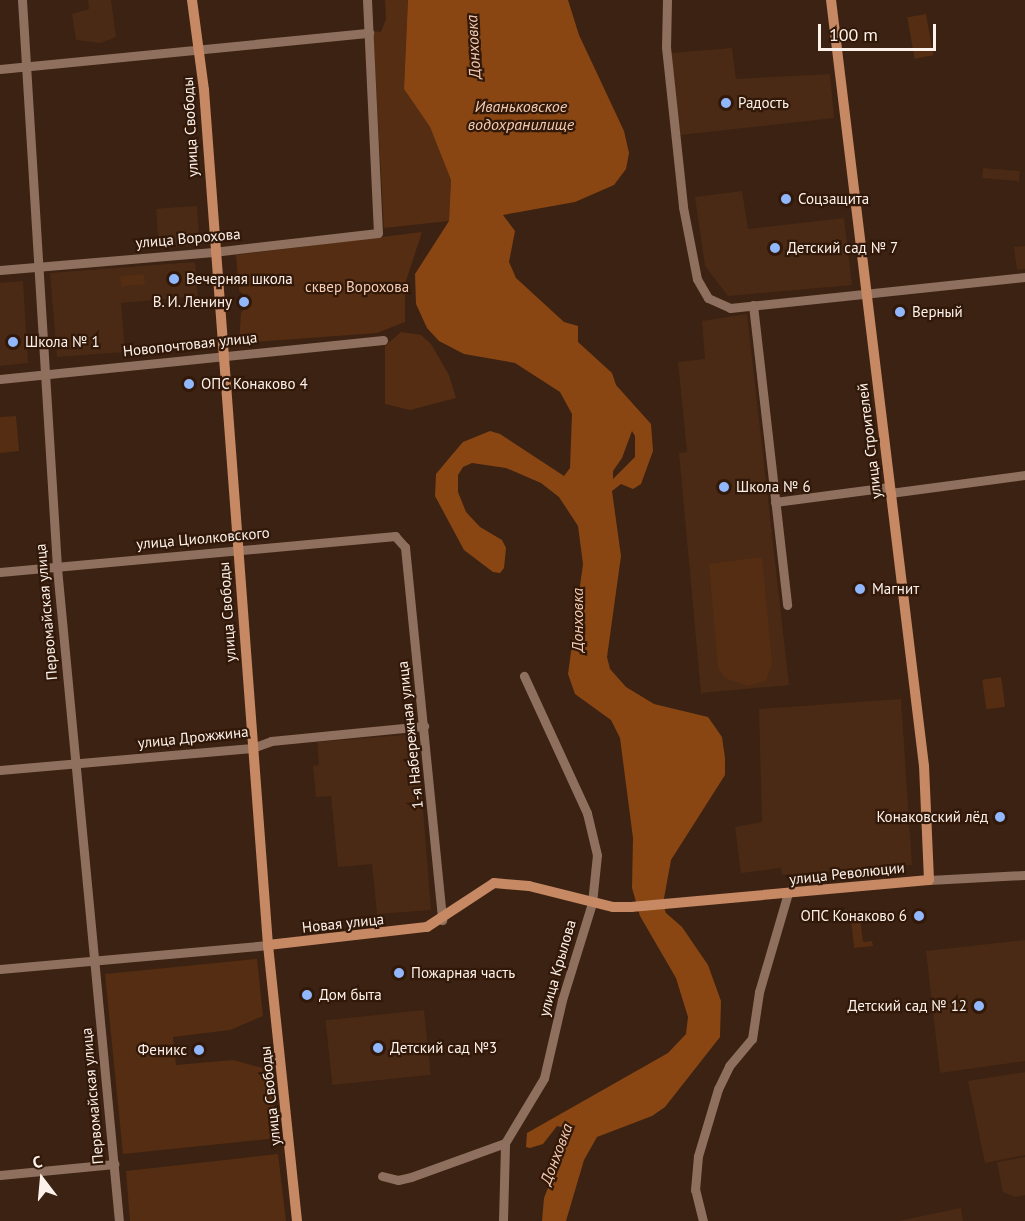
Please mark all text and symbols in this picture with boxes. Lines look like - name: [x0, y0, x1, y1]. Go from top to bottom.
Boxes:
- scale bar: [821, 12, 940, 50]
- water label: Донховка: [462, 15, 484, 79]
- text: 100 m: [829, 23, 878, 46]
- street label: улица Свободы: [178, 76, 202, 178]
- place label: Радость: [738, 94, 789, 112]
- water label: Иваньковское водохранилище: [468, 96, 574, 134]
- marker: Радость: [719, 96, 733, 110]
- place label: Соцзащита: [798, 190, 869, 208]
- marker: Соцзащита: [779, 192, 793, 206]
- street label: улица Ворохова: [135, 224, 241, 252]
- place label: Детский сад № 7: [787, 239, 898, 257]
- marker: Детский сад № 7: [768, 241, 782, 255]
- place label: Вечерняя школа: [186, 270, 293, 288]
- marker: Вечерняя школа: [167, 272, 181, 286]
- park label: сквер Ворохова: [305, 278, 409, 296]
- place label: В. И. Ленину: [150, 293, 232, 311]
- marker: В. И. Ленину: [237, 295, 251, 309]
- place label: Верный: [912, 303, 963, 321]
- marker: Верный: [893, 305, 907, 319]
- street label: Новопочтовая улица: [122, 328, 258, 360]
- place label: Школа № 1: [25, 333, 100, 351]
- marker: Школа № 1: [6, 335, 20, 349]
- place label: ОПС Конаково 4: [201, 375, 308, 393]
- marker: ОПС Конаково 4: [182, 377, 196, 391]
- street label: улица Строителей: [853, 382, 885, 500]
- place label: Школа № 6: [736, 478, 811, 496]
- marker: Школа № 6: [717, 480, 731, 494]
- street label: улица Циолковского: [136, 523, 270, 553]
- street label: Первомайская улица: [31, 543, 61, 681]
- street label: улица Свободы: [215, 561, 239, 663]
- place label: Магнит: [872, 580, 919, 598]
- marker: Магнит: [853, 582, 867, 596]
- water label: Донховка: [567, 588, 587, 652]
- street label: 1-я Набережная улица: [393, 660, 427, 810]
- street label: улица Дрожжина: [136, 722, 250, 752]
- place label: Конаковский лёд: [876, 808, 988, 826]
- marker: Конаковский лёд: [993, 810, 1007, 824]
- street label: улица Революции: [788, 858, 906, 888]
- place label: ОПС Конаково 6: [800, 907, 907, 925]
- marker: ОПС Конаково 6: [912, 909, 926, 923]
- street label: Новая улица: [301, 910, 385, 936]
- street label: улица Крылова: [535, 918, 579, 1018]
- place label: Пожарная часть: [411, 964, 515, 982]
- marker: Пожарная часть: [392, 966, 406, 980]
- place label: Дом быта: [319, 986, 382, 1004]
- marker: Дом быта: [300, 988, 314, 1002]
- place label: Детский сад № 12: [848, 997, 967, 1015]
- marker: Детский сад № 12: [972, 999, 986, 1013]
- street label: Первомайская улица: [77, 1027, 107, 1165]
- place label: Детский сад №3: [390, 1039, 497, 1057]
- place label: Феникс: [138, 1041, 187, 1059]
- marker: Детский сад №3: [371, 1041, 385, 1055]
- marker: Феникс: [192, 1043, 206, 1057]
- street label: улица Свободы: [256, 1045, 284, 1147]
- water label: Донховка: [536, 1121, 576, 1187]
- north arrow: [12, 1149, 72, 1209]
- text: С: [30, 1151, 44, 1173]

